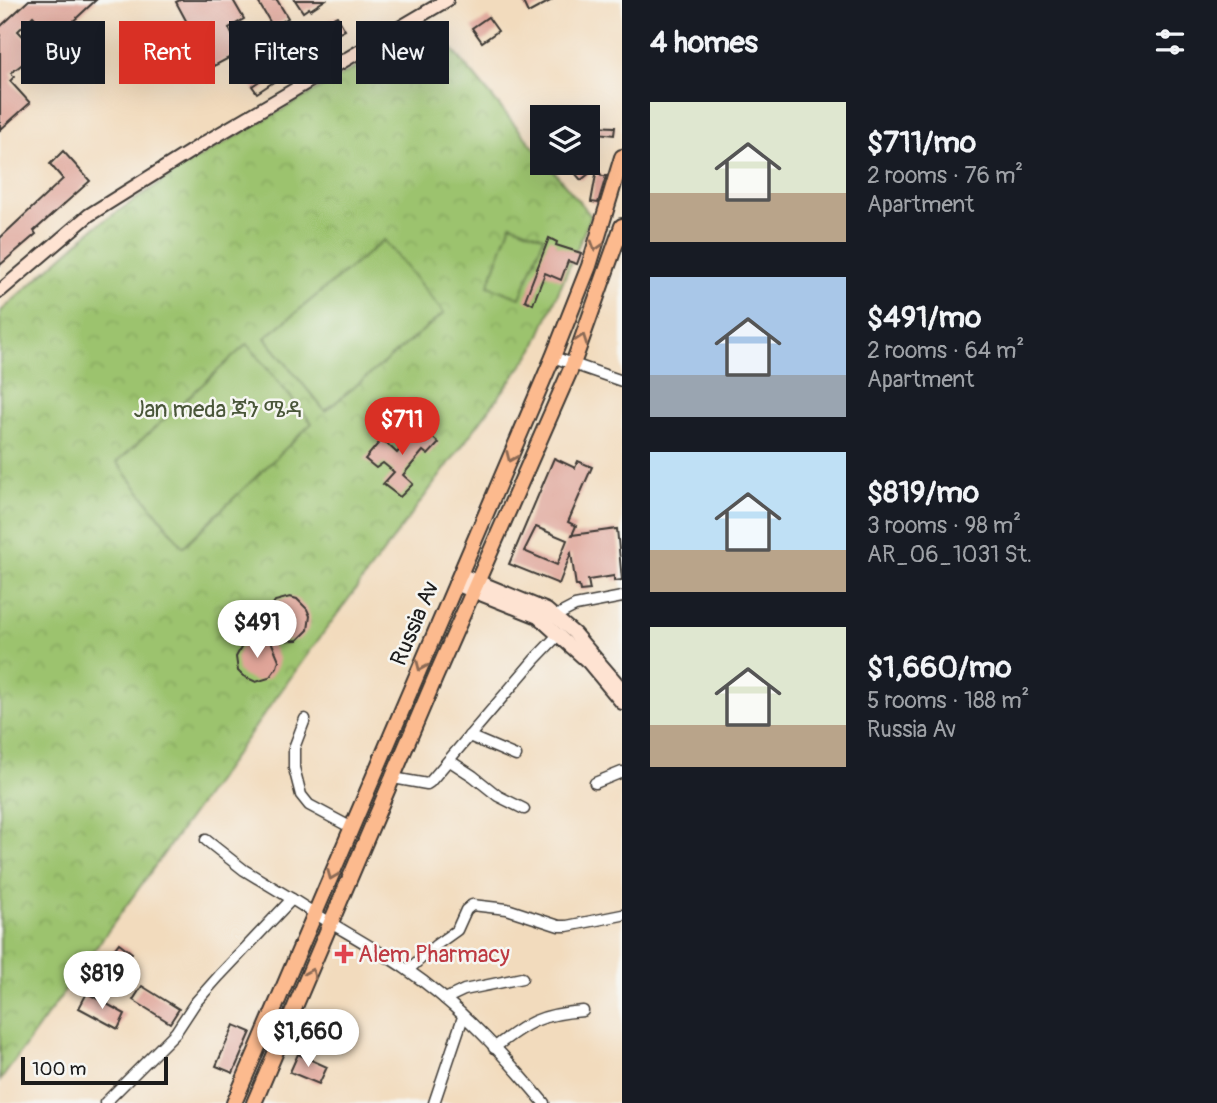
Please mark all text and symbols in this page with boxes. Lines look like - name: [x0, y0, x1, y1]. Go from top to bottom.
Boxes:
- chip: Buy: [21, 21, 105, 84]
- chip: Rent: [119, 21, 215, 84]
- chip: Filters: [229, 21, 342, 84]
- chip: New: [356, 21, 449, 84]
- icon: filters: [1151, 23, 1189, 61]
- text: 4 homes: [650, 24, 758, 61]
- map controls: [530, 105, 600, 175]
- button: layers: [530, 105, 600, 175]
- text: $711/mo: [867, 124, 976, 161]
- icon: home: [706, 130, 790, 214]
- text: 2 rooms · 76 m²: [867, 161, 1023, 190]
- text: Apartment: [867, 190, 974, 219]
- one-way arrow: [589, 239, 604, 251]
- text: $491/mo: [867, 299, 981, 336]
- icon: home: [706, 305, 790, 389]
- one-way arrow: [574, 334, 588, 346]
- text: 2 rooms · 64 m²: [867, 336, 1024, 365]
- text: Apartment: [867, 365, 974, 394]
- park label: Jan meda ጃን ሜዳ: [133, 395, 303, 424]
- pin: $711: [361, 398, 443, 457]
- text: $711: [381, 405, 423, 434]
- one-way arrow: [505, 450, 519, 462]
- text: $819/mo: [867, 474, 979, 511]
- icon: home: [706, 480, 790, 564]
- text: 3 rooms · 98 m²: [867, 511, 1021, 540]
- text: AR_06_1031 St.: [867, 540, 1032, 569]
- street label: Russia Av: [384, 577, 445, 670]
- pin: $491: [216, 600, 298, 660]
- text: $491: [234, 608, 280, 637]
- text: $1,660/mo: [867, 649, 1012, 686]
- icon: home: [706, 655, 790, 739]
- one-way arrow: [415, 659, 429, 671]
- text: 5 rooms · 188 m²: [867, 686, 1029, 715]
- text: Russia Av: [867, 715, 956, 744]
- one-way arrow: [327, 869, 341, 881]
- place label: Alem Pharmacy: [358, 940, 510, 969]
- marker: Alem Pharmacy: [336, 946, 352, 962]
- pin: $819: [61, 951, 143, 1011]
- text: $819: [80, 959, 124, 988]
- one-way arrow: [303, 968, 317, 980]
- pin: $1,660: [251, 1010, 365, 1069]
- text: $1,660: [273, 1017, 343, 1046]
- scale bar: [21, 1054, 168, 1086]
- text: 100 m: [32, 1057, 86, 1081]

